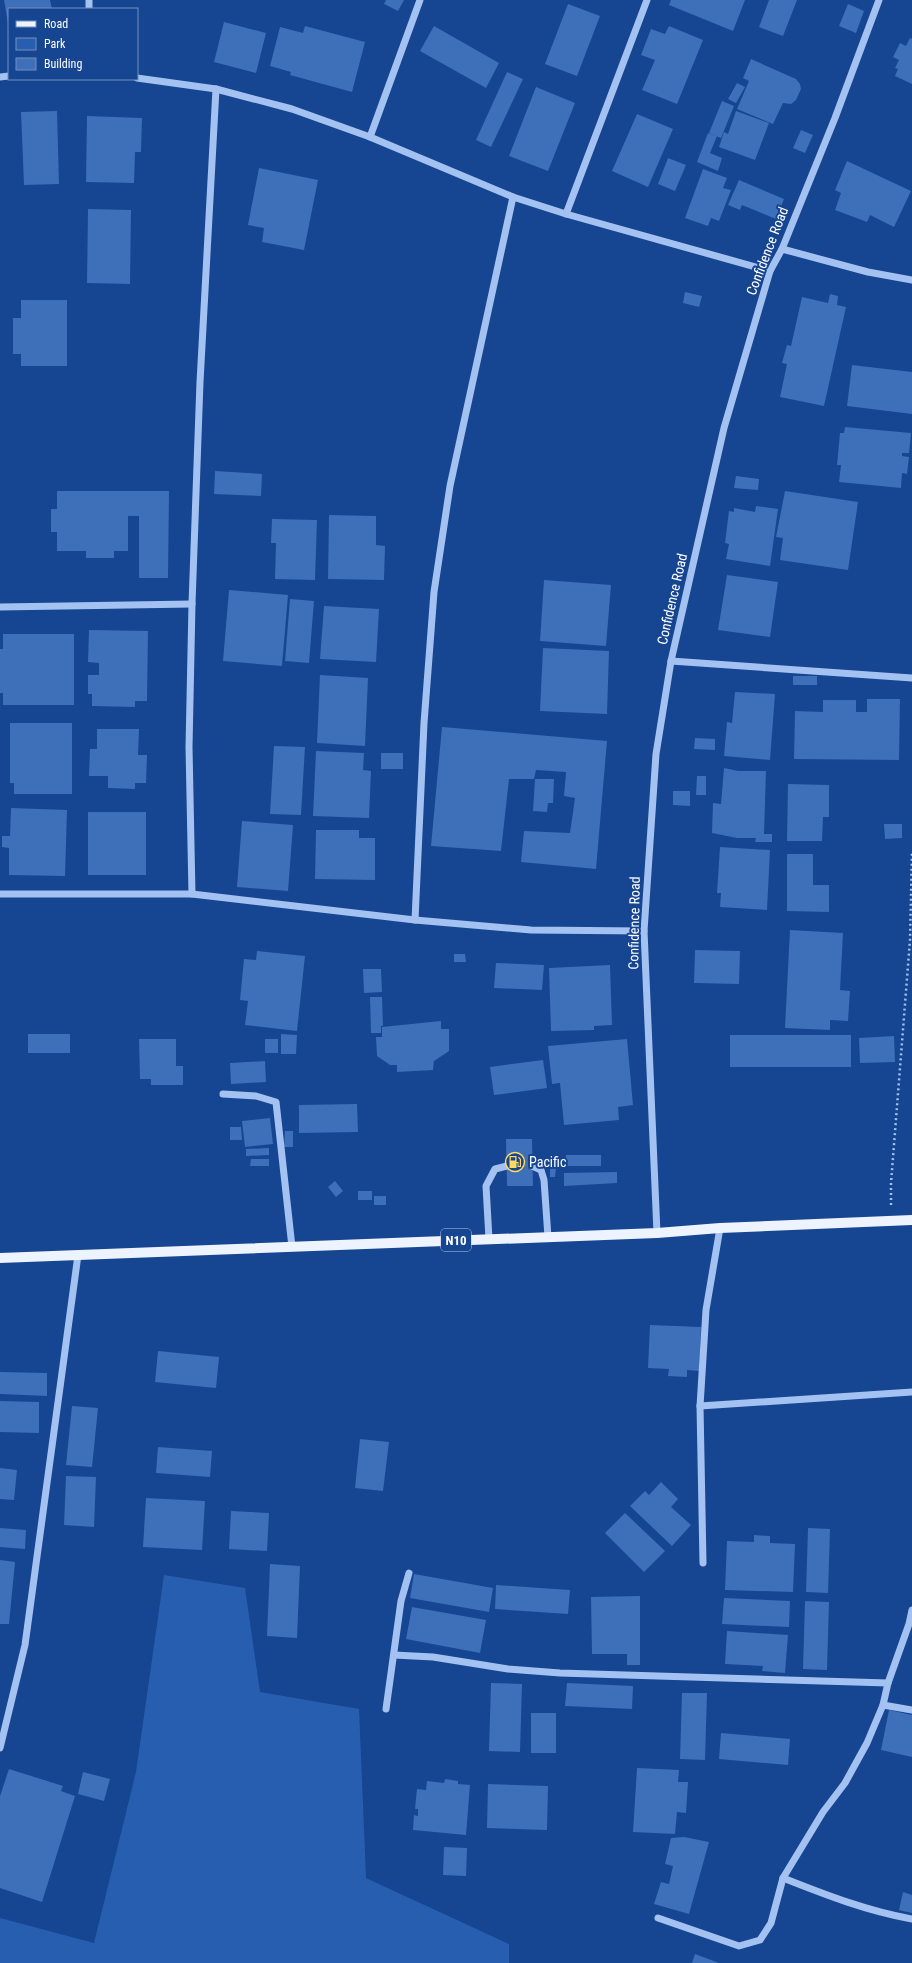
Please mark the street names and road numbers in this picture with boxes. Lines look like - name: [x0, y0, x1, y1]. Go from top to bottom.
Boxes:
- street label: Confidence Road: [743, 205, 791, 297]
- street label: Confidence Road: [654, 552, 690, 646]
- street label: Confidence Road: [625, 876, 643, 970]
- road number: N10: [441, 1229, 471, 1251]

